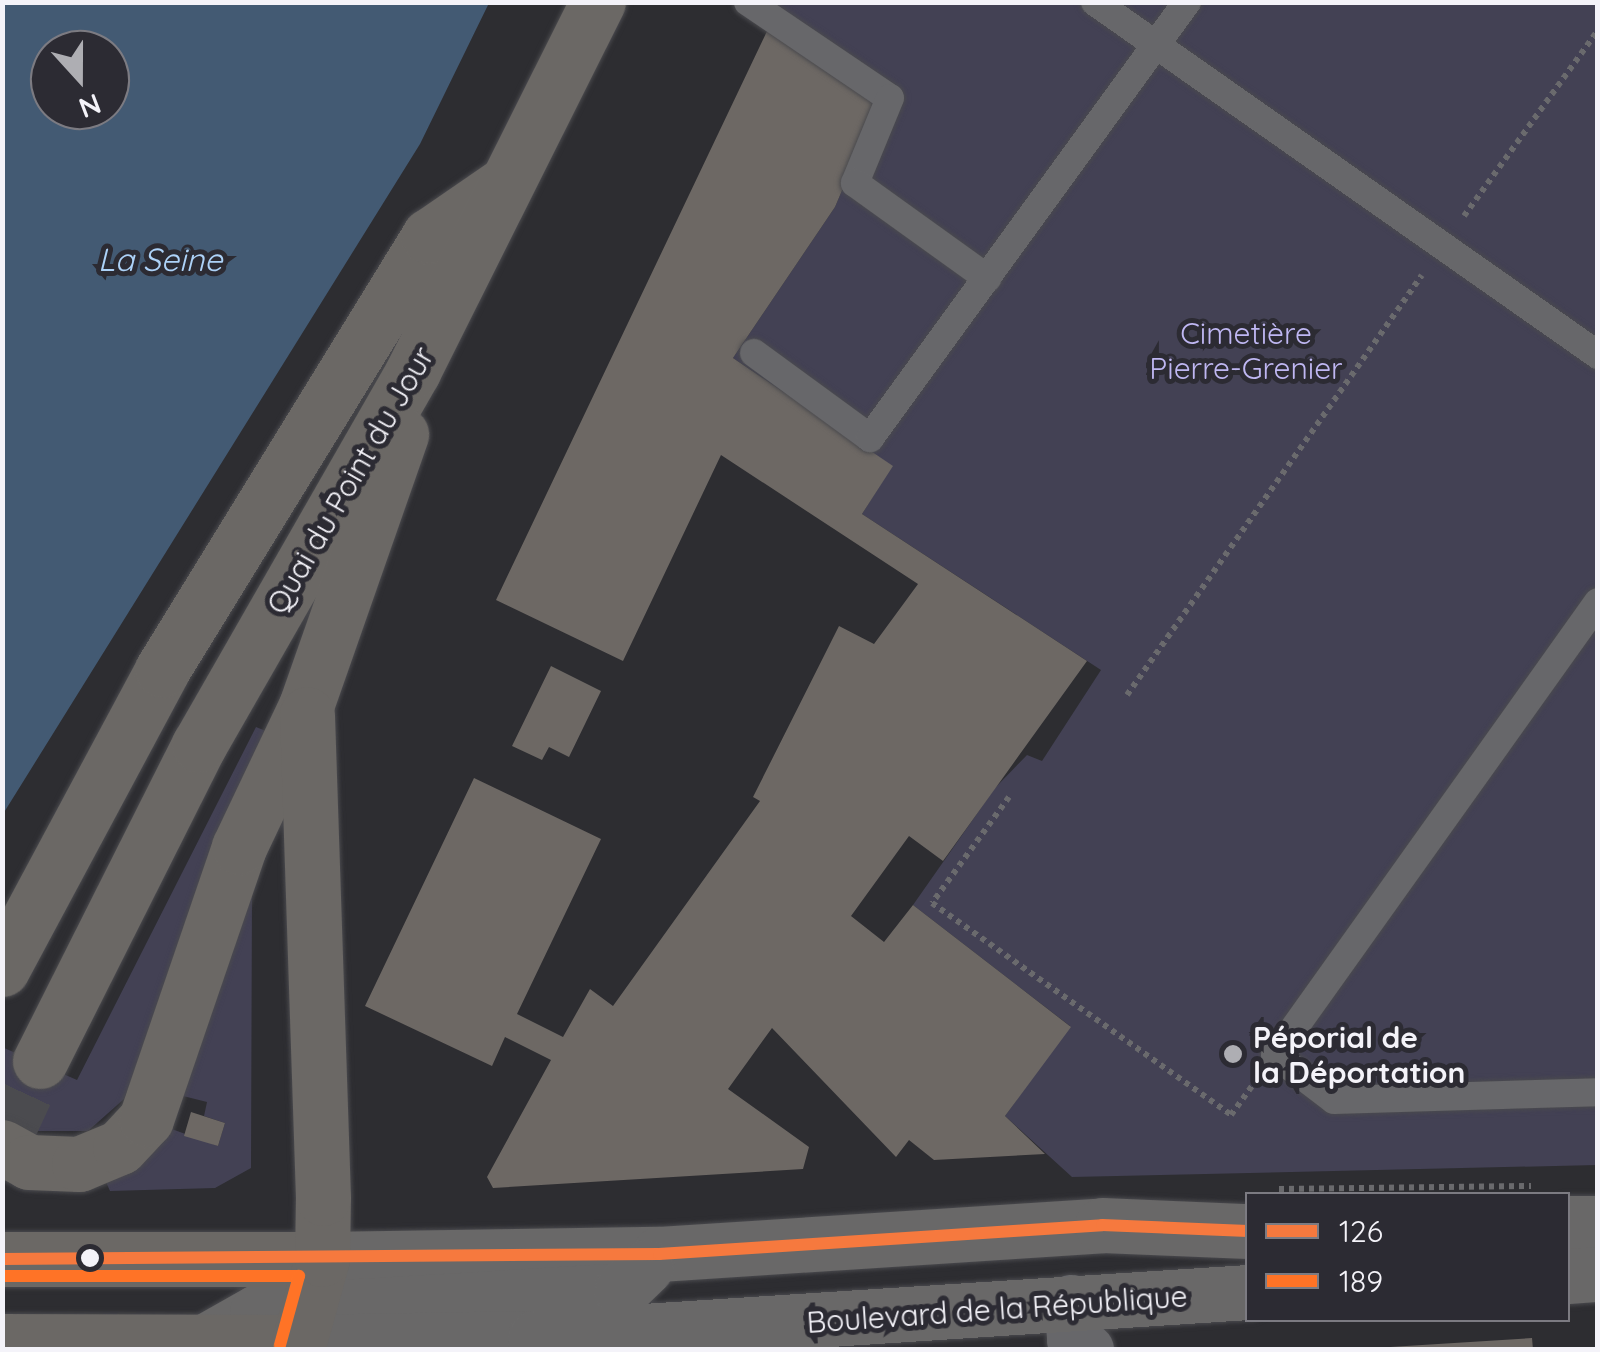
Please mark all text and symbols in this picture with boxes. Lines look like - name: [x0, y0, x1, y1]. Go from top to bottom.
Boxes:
- north arrow: [30, 30, 130, 130]
- text: N: [74, 87, 106, 127]
- water label: La Seine: [98, 240, 222, 278]
- park label: Cimetière Pierre-Grenier: [1149, 315, 1343, 386]
- street label: Quai du Point du Jour: [259, 340, 441, 620]
- place label: Péporial de la Déportation: [1253, 1019, 1465, 1090]
- marker: Péporial de la Déportation: [1222, 1043, 1244, 1065]
- legend: [1245, 1192, 1570, 1322]
- text: 126: [1339, 1212, 1383, 1250]
- unlabelled marker: [80, 1248, 100, 1268]
- text: 189: [1339, 1262, 1383, 1300]
- street label: Boulevard de la République: [805, 1278, 1189, 1340]

